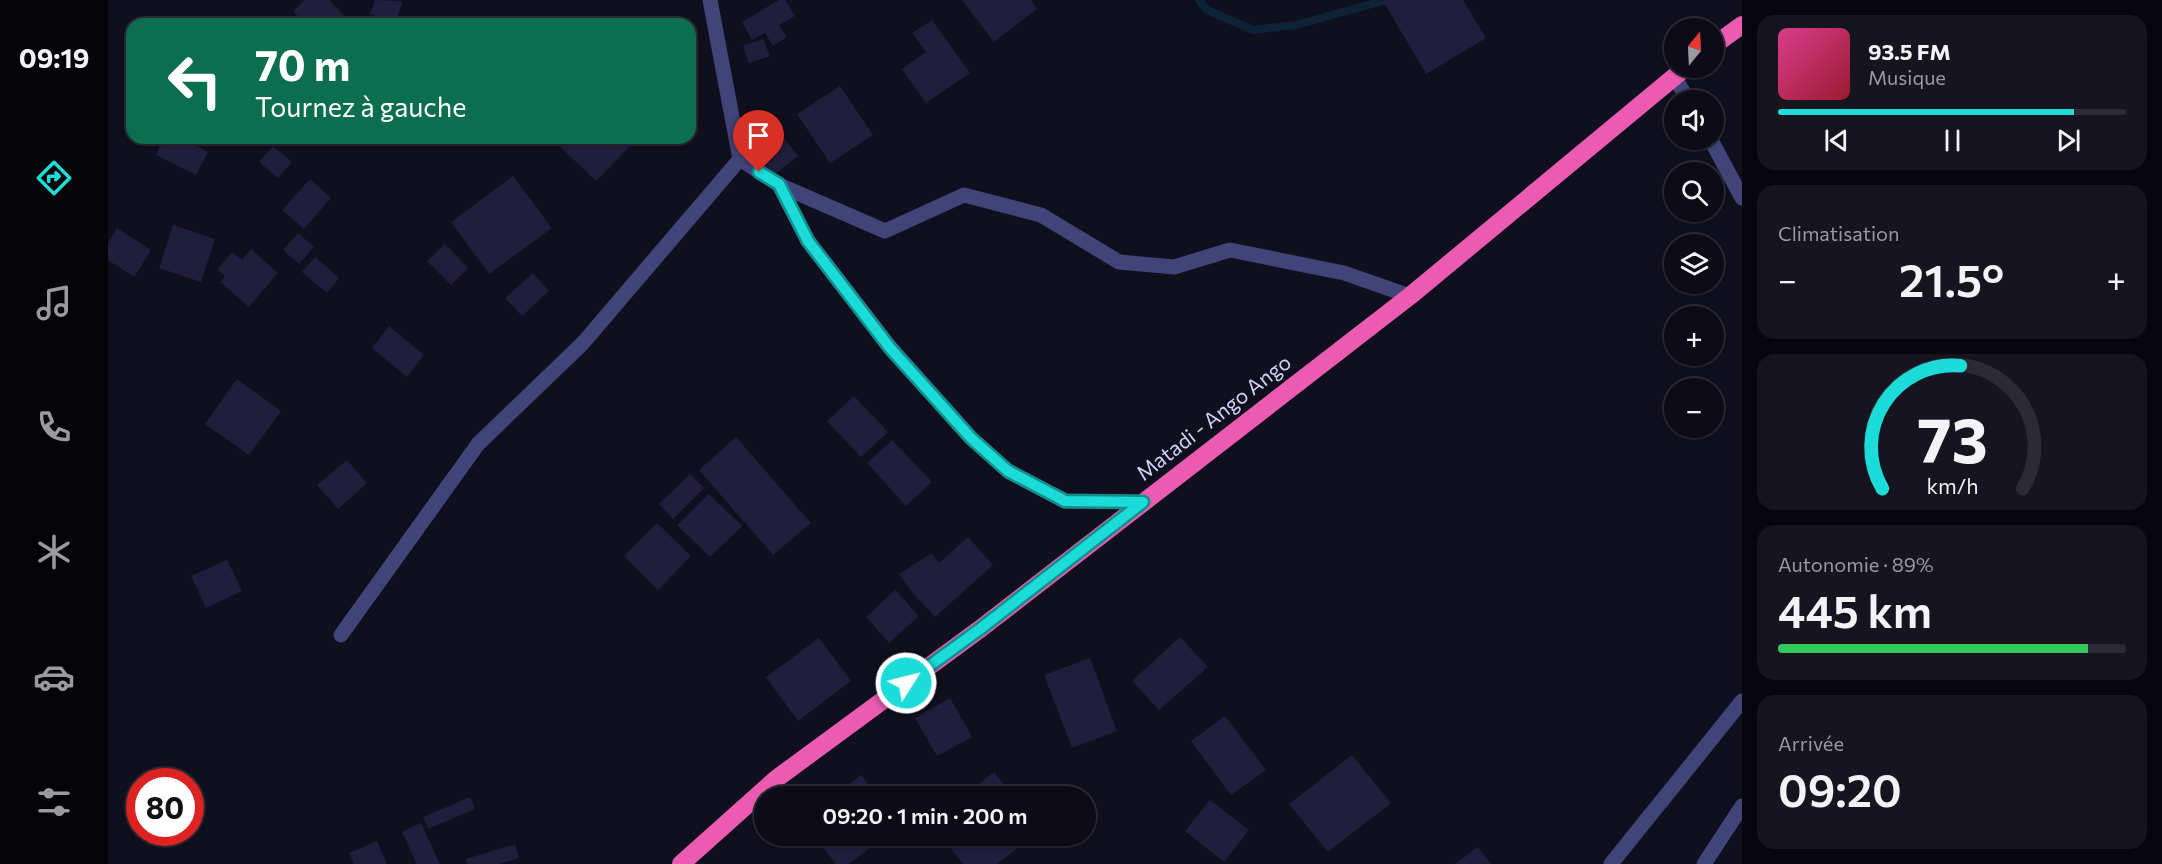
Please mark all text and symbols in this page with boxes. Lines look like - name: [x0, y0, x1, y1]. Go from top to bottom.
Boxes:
- north arrow: [1664, 18, 1724, 78]
- map controls: [1664, 18, 1724, 438]
- text: 70 m: [255, 38, 350, 90]
- text: 93.5 FM: [1868, 38, 1951, 65]
- text: 09:19: [19, 41, 89, 74]
- icon: left: [156, 42, 234, 120]
- text: Musique: [1868, 65, 1946, 89]
- text: Tournez à gauche: [255, 90, 466, 123]
- button: sound: [1664, 90, 1724, 150]
- pin: [733, 110, 784, 172]
- icon: arrive: [742, 119, 775, 152]
- icon: previous: [1820, 124, 1853, 157]
- icon: pause: [1936, 124, 1969, 157]
- icon: next: [2052, 124, 2085, 157]
- icon: directions: [33, 157, 75, 199]
- button: search: [1664, 162, 1724, 222]
- text: Climatisation: [1778, 221, 1899, 245]
- button: layers: [1664, 234, 1724, 294]
- text: 21.5°: [1899, 251, 2004, 306]
- text: −: [1778, 258, 1797, 299]
- text: +: [2107, 258, 2126, 299]
- icon: music: [33, 282, 75, 324]
- button: +: [1664, 306, 1724, 366]
- street label: Matadi - Ango Ango: [1131, 349, 1295, 485]
- button: −: [1664, 378, 1724, 438]
- text: 73: [1917, 400, 1987, 476]
- icon: phone: [33, 406, 75, 448]
- text: km/h: [1926, 472, 1978, 498]
- icon: climate: [33, 531, 75, 573]
- text: Autonomie · 89%: [1778, 552, 1934, 576]
- text: 445 km: [1778, 582, 1932, 637]
- position arrow: [874, 651, 938, 715]
- icon: car: [33, 656, 75, 698]
- text: Arrivée: [1778, 731, 1844, 755]
- text: 09:20: [1778, 761, 1902, 816]
- speed limit sign: 80: [126, 768, 204, 846]
- icon: filters: [33, 781, 75, 823]
- text: 09:20 · 1 min · 200 m: [822, 802, 1028, 829]

